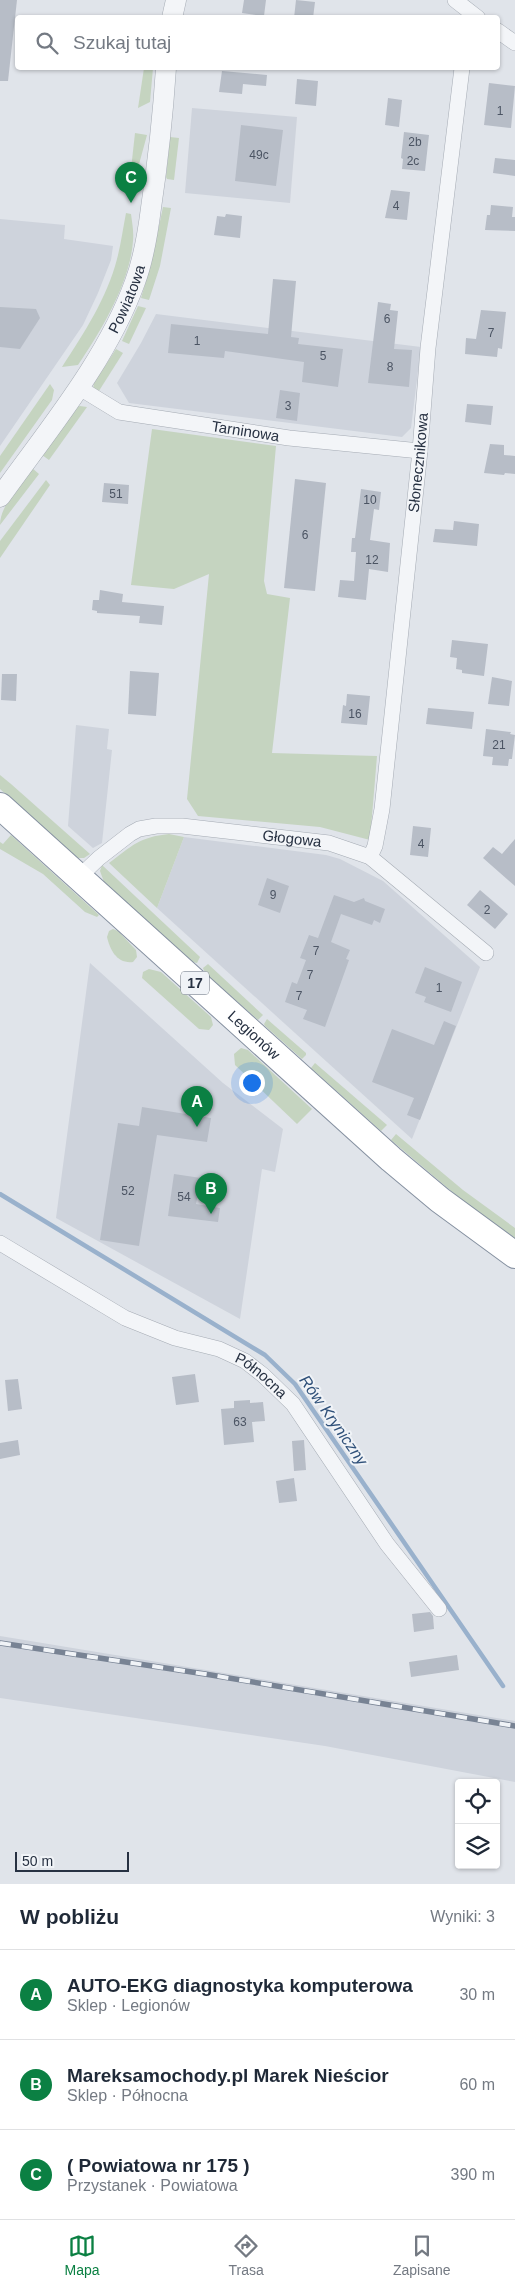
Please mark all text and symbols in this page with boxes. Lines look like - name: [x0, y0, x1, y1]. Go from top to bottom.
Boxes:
- search box: [15, 15, 500, 70]
- icon: search: [33, 29, 61, 57]
- text: Szukaj tutaj: [73, 32, 171, 53]
- house number: 1: [497, 104, 504, 118]
- house number: 2b: [408, 135, 422, 149]
- house number: 49c: [249, 148, 269, 162]
- house number: 2c: [407, 154, 419, 168]
- pin: C: [115, 162, 147, 203]
- house number: 4: [393, 199, 400, 213]
- street label: Powiatowa: [105, 262, 148, 336]
- house number: 6: [384, 312, 391, 326]
- house number: 7: [488, 326, 495, 340]
- house number: 1: [194, 334, 201, 348]
- house number: 5: [320, 349, 327, 363]
- house number: 8: [387, 360, 394, 374]
- house number: 3: [285, 399, 292, 413]
- street label: Słonecznikowa: [405, 411, 431, 513]
- street label: Tarninowa: [210, 417, 281, 445]
- house number: 51: [109, 487, 123, 501]
- house number: 10: [363, 493, 377, 507]
- house number: 6: [302, 528, 309, 542]
- house number: 12: [365, 553, 379, 567]
- house number: 16: [348, 707, 362, 721]
- house number: 21: [492, 738, 506, 752]
- street label: Głogowa: [262, 826, 323, 850]
- house number: 4: [418, 837, 425, 851]
- house number: 9: [270, 888, 277, 902]
- house number: 2: [484, 903, 491, 917]
- house number: 7: [313, 944, 320, 958]
- house number: 7: [307, 968, 314, 982]
- road number: 17: [181, 971, 209, 994]
- house number: 1: [436, 981, 443, 995]
- house number: 7: [296, 989, 303, 1003]
- street label: Legionów: [225, 1007, 284, 1063]
- your location: [239, 1070, 265, 1096]
- pin: A: [181, 1086, 213, 1127]
- pin: B: [195, 1173, 227, 1214]
- house number: 52: [121, 1184, 135, 1198]
- house number: 54: [177, 1190, 191, 1204]
- street label: Północna: [233, 1349, 291, 1402]
- water label: Rów Kryniczny: [296, 1372, 371, 1469]
- house number: 63: [233, 1415, 247, 1429]
- map controls: [455, 1779, 500, 1869]
- button: locate: [455, 1779, 500, 1824]
- button: layers: [455, 1824, 500, 1869]
- scale bar: [15, 1849, 129, 1872]
- text: 50 m: [22, 1853, 53, 1869]
- text: W pobliżu: [20, 1905, 119, 1928]
- text: Wyniki: 3: [430, 1908, 495, 1925]
- text: AUTO-EKG diagnostyka komputerowa: [67, 1975, 413, 1996]
- text: A: [30, 1986, 42, 2003]
- text: 30 m: [459, 1986, 495, 2003]
- text: Sklep · Legionów: [67, 1997, 190, 2014]
- text: Mareksamochody.pl Marek Nieścior: [67, 2065, 389, 2086]
- text: B: [30, 2076, 42, 2093]
- text: 60 m: [459, 2076, 495, 2093]
- text: Sklep · Północna: [67, 2087, 188, 2104]
- text: ( Powiatowa nr 175 ): [67, 2155, 250, 2176]
- text: C: [30, 2166, 42, 2183]
- text: 390 m: [451, 2166, 495, 2183]
- text: Przystanek · Powiatowa: [67, 2177, 238, 2194]
- tab: Mapa: [65, 2232, 100, 2278]
- tab: Trasa: [229, 2232, 264, 2278]
- tab: Zapisane: [393, 2232, 450, 2278]

